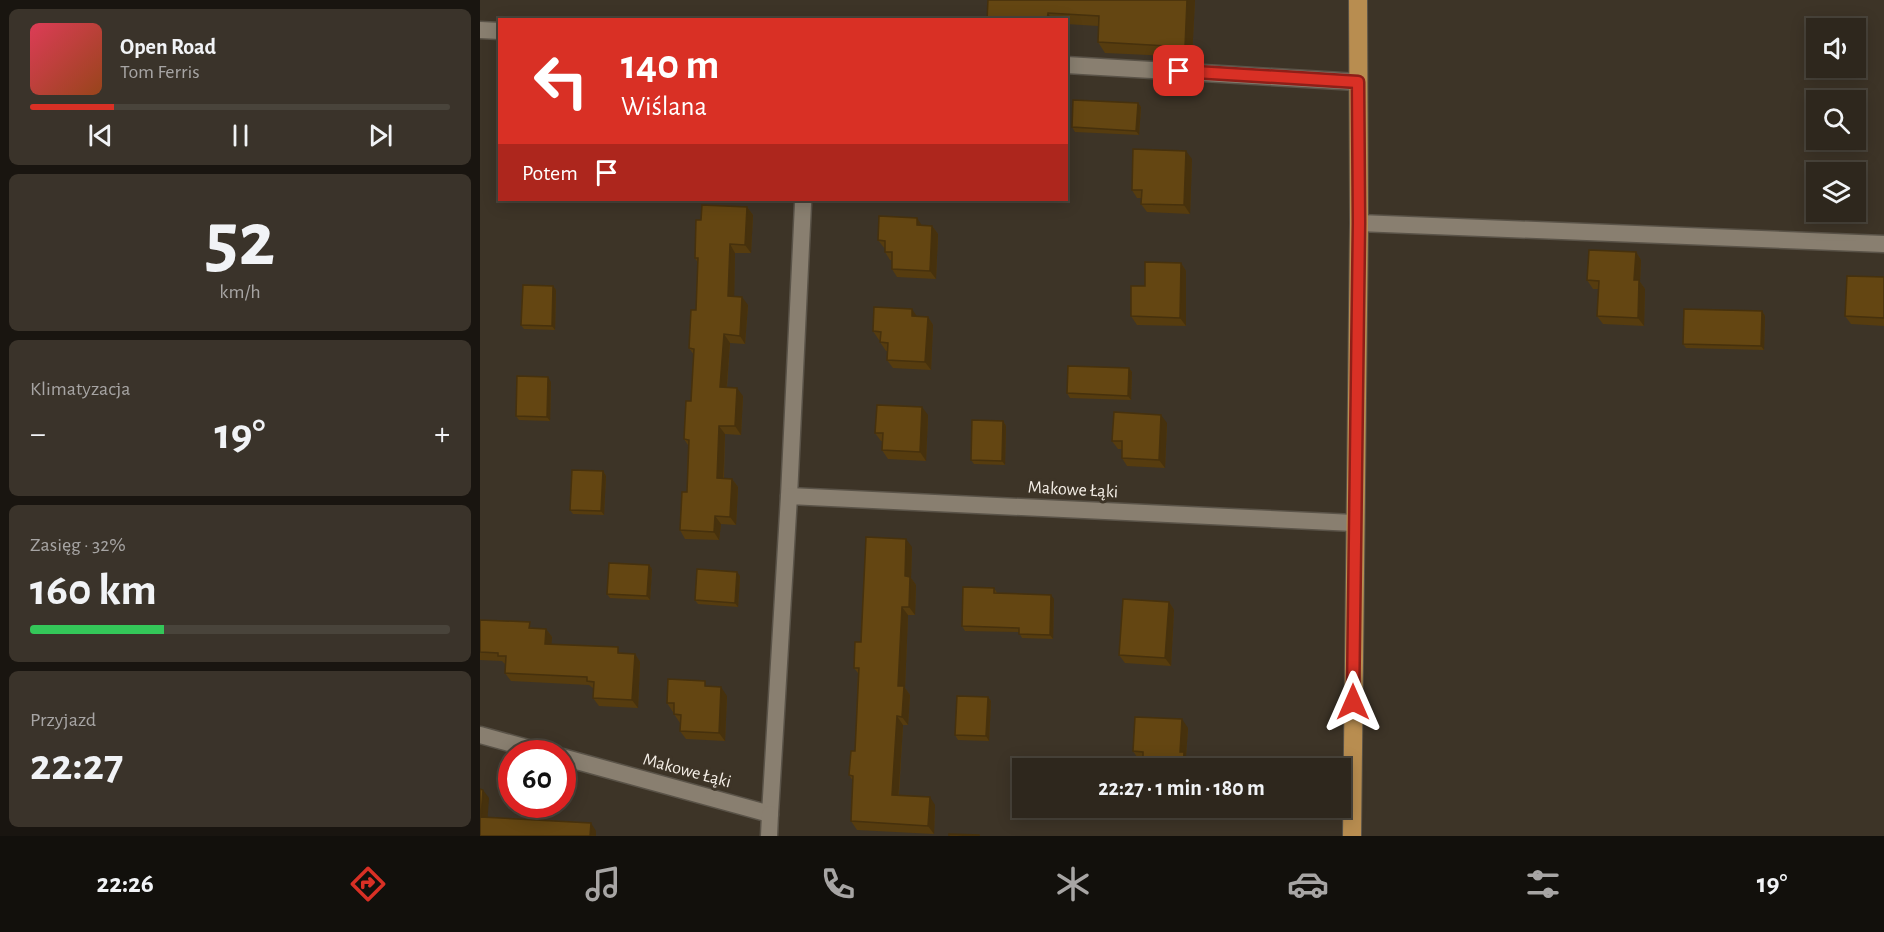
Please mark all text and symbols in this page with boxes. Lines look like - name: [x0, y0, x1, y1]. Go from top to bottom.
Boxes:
- map controls: [1806, 18, 1866, 222]
- button: sound: [1806, 18, 1866, 78]
- text: Open Road: [120, 36, 216, 58]
- icon: left: [522, 42, 600, 120]
- text: 140 m: [621, 44, 719, 86]
- pin: [1153, 45, 1204, 96]
- icon: arrive: [1162, 54, 1195, 87]
- text: Tom Ferris: [120, 62, 200, 82]
- button: search: [1806, 90, 1866, 150]
- text: Wiślana: [621, 93, 707, 120]
- icon: previous: [84, 119, 117, 152]
- icon: pause: [224, 119, 257, 152]
- icon: next: [364, 119, 397, 152]
- icon: arrive: [590, 156, 623, 189]
- text: Potem: [522, 162, 578, 184]
- button: layers: [1806, 162, 1866, 222]
- text: 52: [205, 202, 275, 280]
- text: km/h: [219, 282, 261, 302]
- text: Klimatyzacja: [30, 379, 131, 399]
- text: 19°: [214, 412, 266, 457]
- text: −: [30, 418, 46, 451]
- text: +: [434, 418, 450, 451]
- street label: Makowe Łąki: [1027, 479, 1119, 501]
- text: Zasięg · 32%: [30, 535, 126, 555]
- text: 160 km: [30, 568, 157, 613]
- position arrow: [1321, 670, 1385, 734]
- text: Przyjazd: [30, 710, 96, 730]
- speed limit sign: 60: [498, 740, 576, 818]
- text: 22:27: [30, 743, 123, 788]
- street label: Makowe Łąki: [641, 751, 733, 791]
- text: 22:27 · 1 min · 180 m: [1098, 777, 1265, 799]
- icon: directions: [347, 863, 389, 905]
- icon: music: [582, 863, 624, 905]
- icon: phone: [817, 863, 859, 905]
- icon: climate: [1052, 863, 1094, 905]
- icon: car: [1287, 863, 1329, 905]
- icon: filters: [1522, 863, 1564, 905]
- text: 22:26: [96, 870, 154, 897]
- text: 19°: [1757, 870, 1787, 897]

